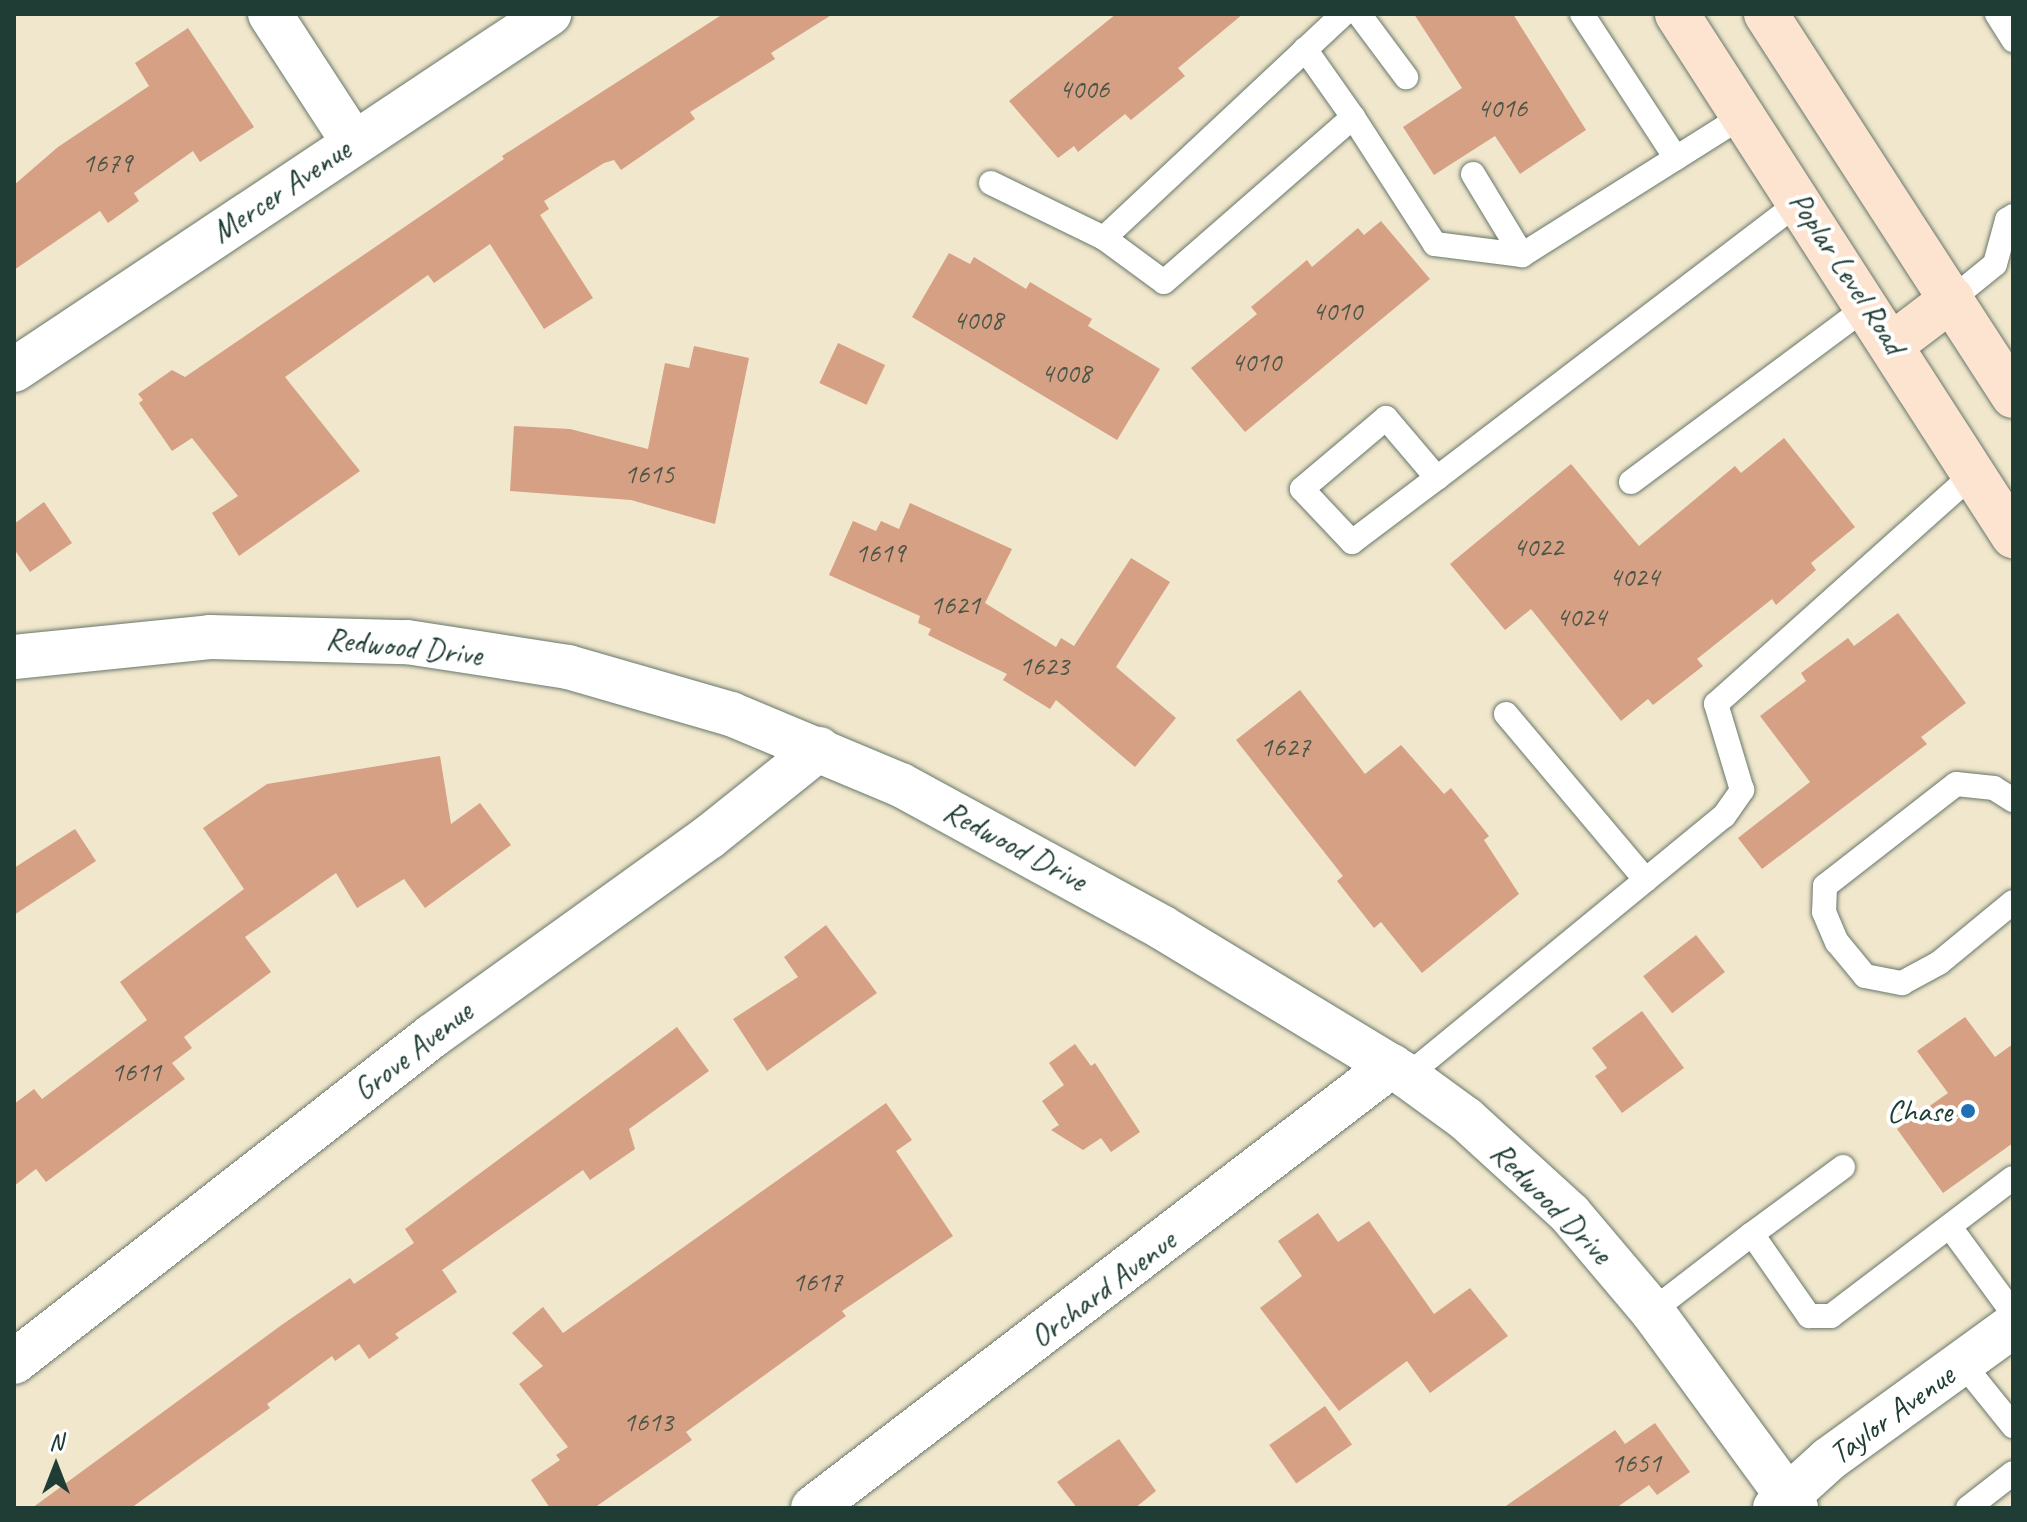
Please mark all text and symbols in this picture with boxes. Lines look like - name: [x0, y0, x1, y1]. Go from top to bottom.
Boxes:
- house number: 4006: [1059, 72, 1109, 106]
- house number: 4016: [1477, 91, 1527, 125]
- street label: Mercer Avenue: [204, 131, 358, 251]
- house number: 1679: [82, 146, 132, 180]
- street label: Poplar Level Road: [1780, 184, 1914, 362]
- house number: 4010: [1312, 294, 1362, 328]
- house number: 4008: [953, 303, 1003, 337]
- house number: 4010: [1231, 345, 1281, 379]
- house number: 4008: [1041, 356, 1091, 390]
- house number: 1615: [624, 457, 674, 491]
- house number: 4022: [1513, 530, 1563, 564]
- house number: 1619: [855, 536, 905, 570]
- house number: 4024: [1609, 560, 1659, 594]
- house number: 1621: [930, 588, 980, 622]
- house number: 4024: [1556, 600, 1606, 634]
- street label: Redwood Drive: [324, 620, 484, 674]
- house number: 1623: [1019, 649, 1069, 683]
- house number: 1627: [1260, 730, 1310, 764]
- street label: Redwood Drive: [937, 792, 1093, 900]
- street label: Grove Avenue: [346, 993, 480, 1109]
- house number: 1611: [111, 1055, 161, 1089]
- place label: Chase: [1887, 1092, 1952, 1130]
- marker: Chase: [1959, 1102, 1977, 1120]
- street label: Redwood Drive: [1482, 1134, 1620, 1272]
- street label: Orchard Avenue: [1023, 1222, 1183, 1356]
- house number: 1617: [792, 1265, 842, 1299]
- street label: Taylor Avenue: [1822, 1357, 1962, 1473]
- house number: 1613: [623, 1405, 673, 1439]
- north arrow: [16, 1426, 96, 1506]
- text: N: [49, 1428, 63, 1456]
- house number: 1651: [1611, 1446, 1661, 1480]

